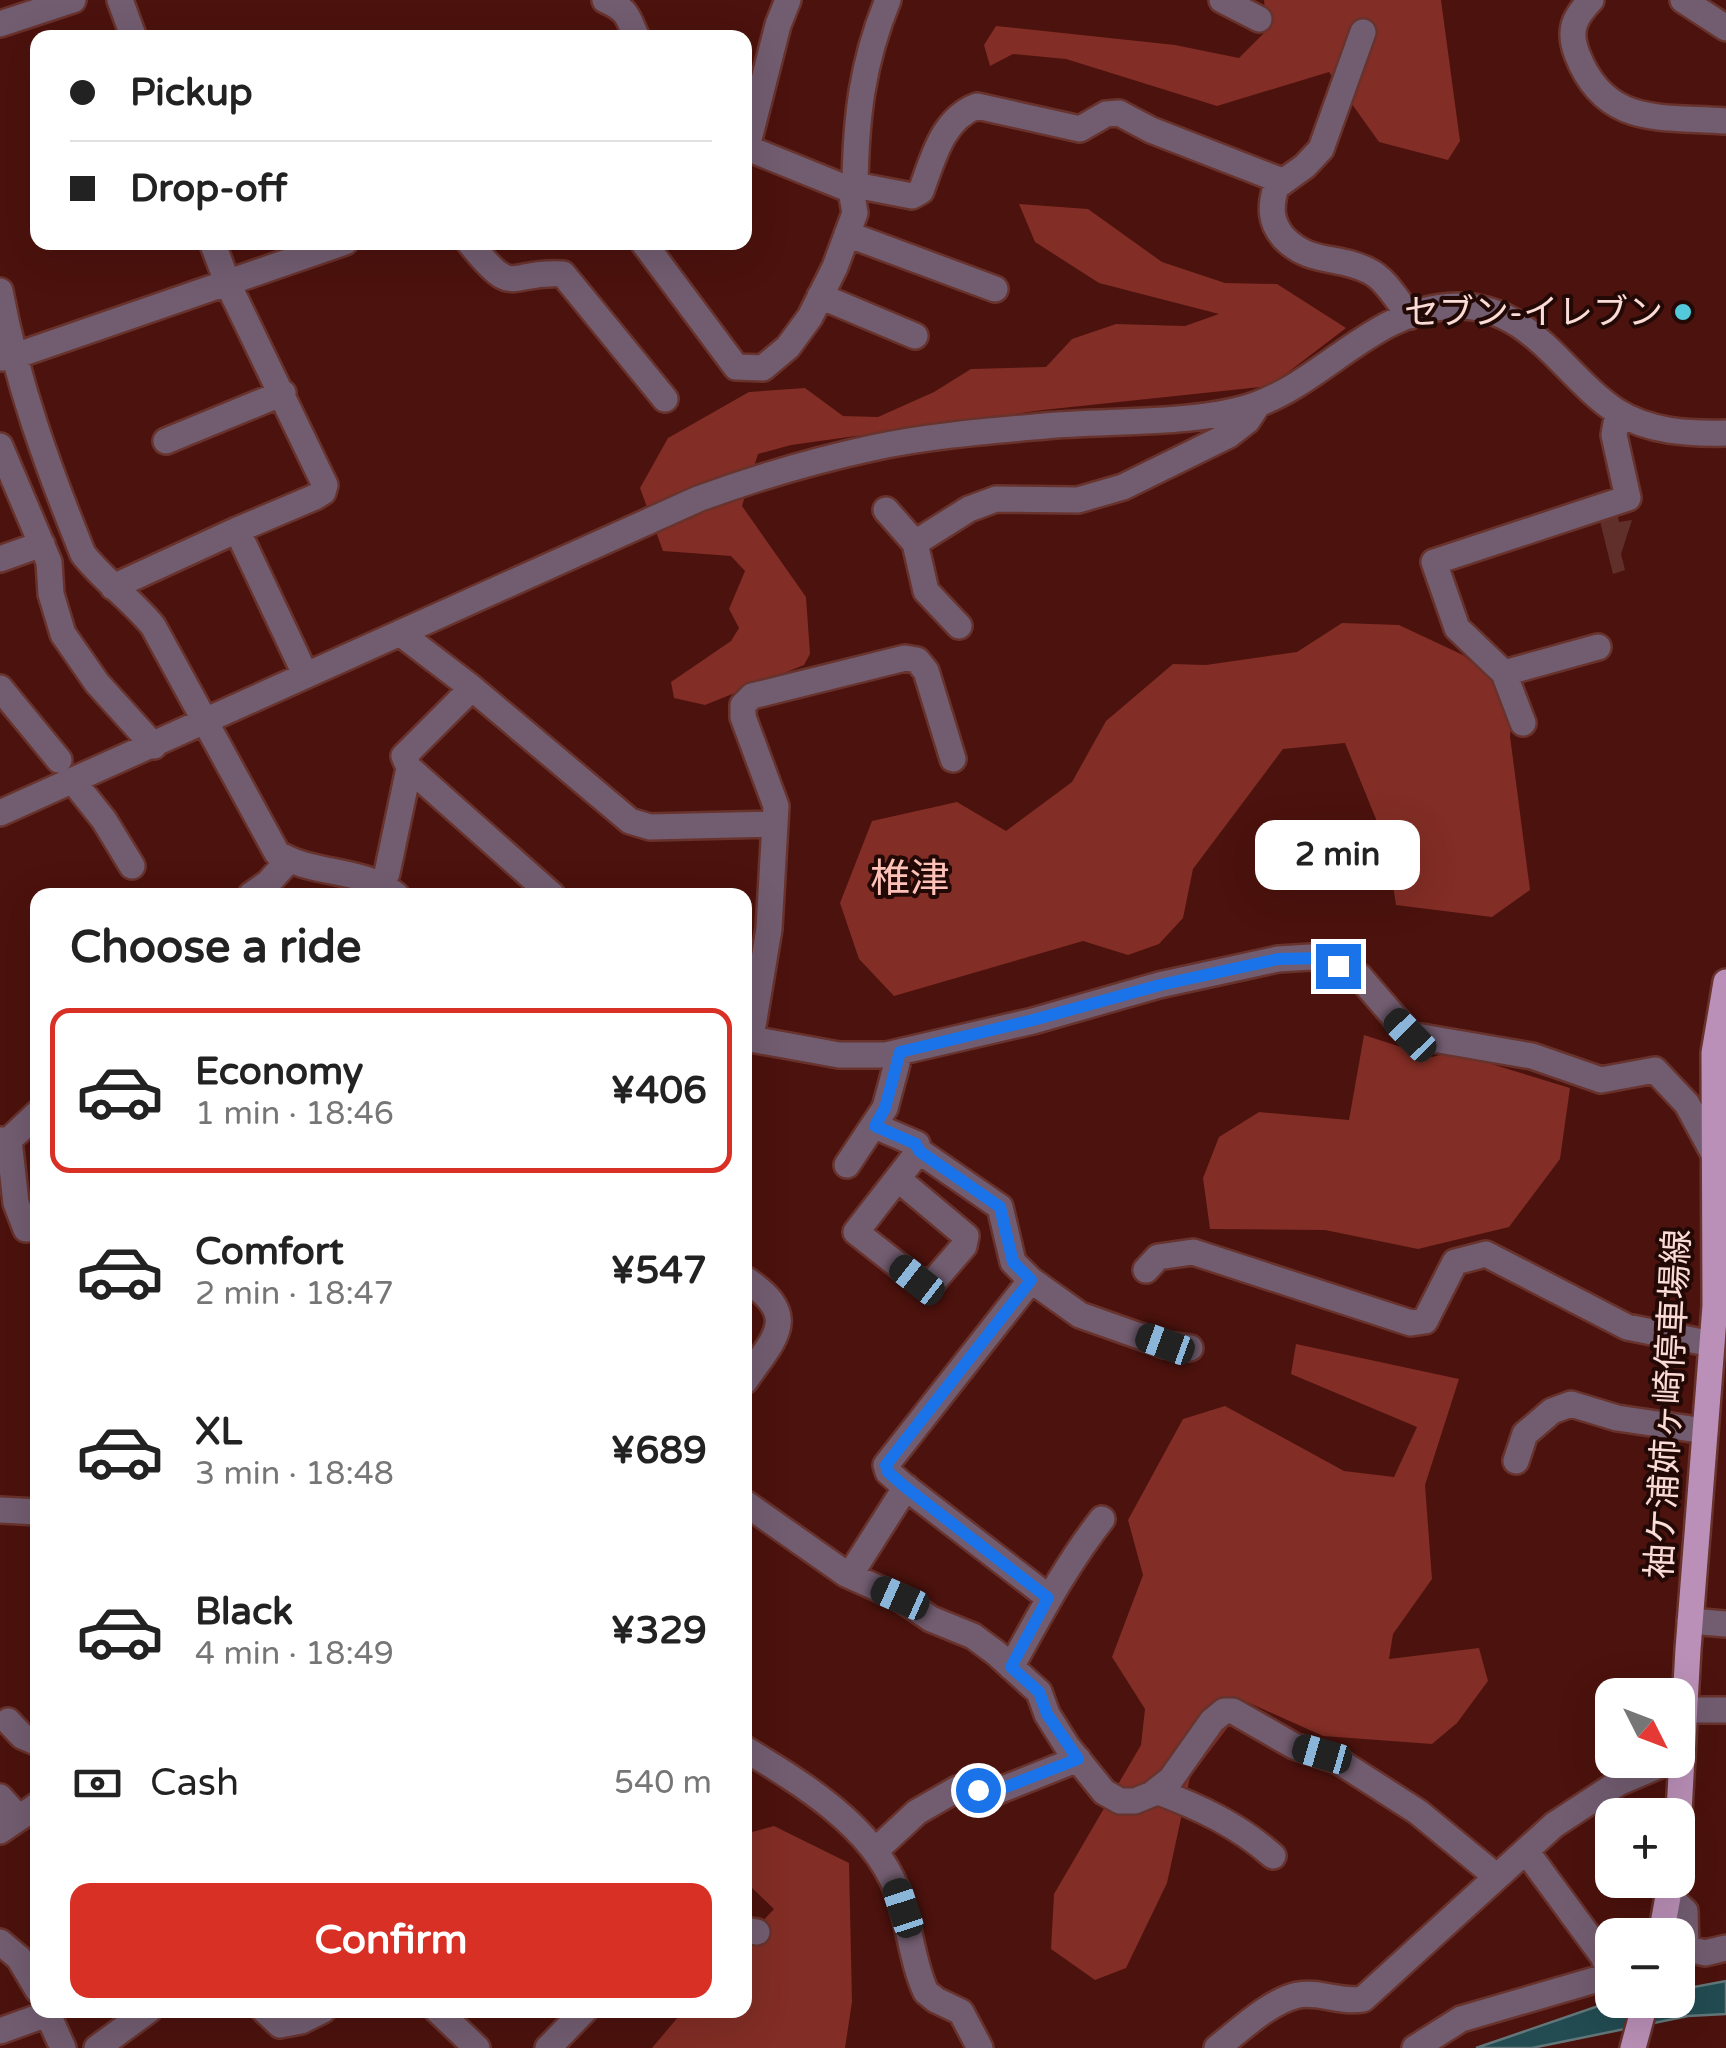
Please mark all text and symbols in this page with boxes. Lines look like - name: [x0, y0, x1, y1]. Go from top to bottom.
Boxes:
- text: Pickup: [130, 70, 253, 116]
- text: Drop-off: [130, 166, 287, 212]
- place label: セブン-イレブン: [1404, 292, 1663, 334]
- marker: セブン-イレブン: [1672, 301, 1694, 323]
- callout: 2 min: [1256, 821, 1420, 891]
- text: 2 min: [1295, 836, 1380, 874]
- district label: 椎津: [870, 855, 950, 903]
- text: Choose a ride: [70, 921, 361, 975]
- route end: [1316, 944, 1361, 989]
- car: [1378, 1003, 1442, 1067]
- icon: car: [75, 1046, 165, 1136]
- text: Economy: [195, 1049, 363, 1095]
- text: ¥406: [610, 1068, 707, 1114]
- text: 1 min · 18:46: [195, 1095, 394, 1133]
- icon: car: [75, 1226, 165, 1316]
- street label: 袖ケ浦姉ヶ崎停車場線: [1639, 1228, 1699, 1580]
- text: Comfort: [195, 1229, 344, 1275]
- text: ¥547: [610, 1248, 707, 1294]
- car: [884, 1250, 950, 1310]
- text: 2 min · 18:47: [195, 1275, 394, 1313]
- car: [1132, 1320, 1198, 1368]
- icon: car: [75, 1406, 165, 1496]
- text: XL: [195, 1409, 242, 1455]
- text: ¥689: [610, 1428, 707, 1474]
- text: 3 min · 18:48: [195, 1455, 394, 1493]
- car: [866, 1572, 934, 1624]
- icon: car: [75, 1586, 165, 1676]
- text: Black: [195, 1589, 293, 1635]
- text: ¥329: [610, 1608, 707, 1654]
- text: 4 min · 18:49: [195, 1635, 394, 1673]
- north arrow: [1595, 1678, 1695, 1778]
- map controls: [1595, 1678, 1695, 2018]
- car: [1289, 1731, 1355, 1777]
- icon: cash: [70, 1756, 125, 1811]
- text: Cash: [150, 1760, 239, 1806]
- text: 540 m: [614, 1764, 712, 1802]
- route start: [956, 1768, 1001, 1813]
- button: +: [1595, 1798, 1695, 1898]
- car: [879, 1875, 927, 1941]
- button: Confirm: [70, 1883, 712, 1998]
- button: −: [1595, 1918, 1695, 2018]

